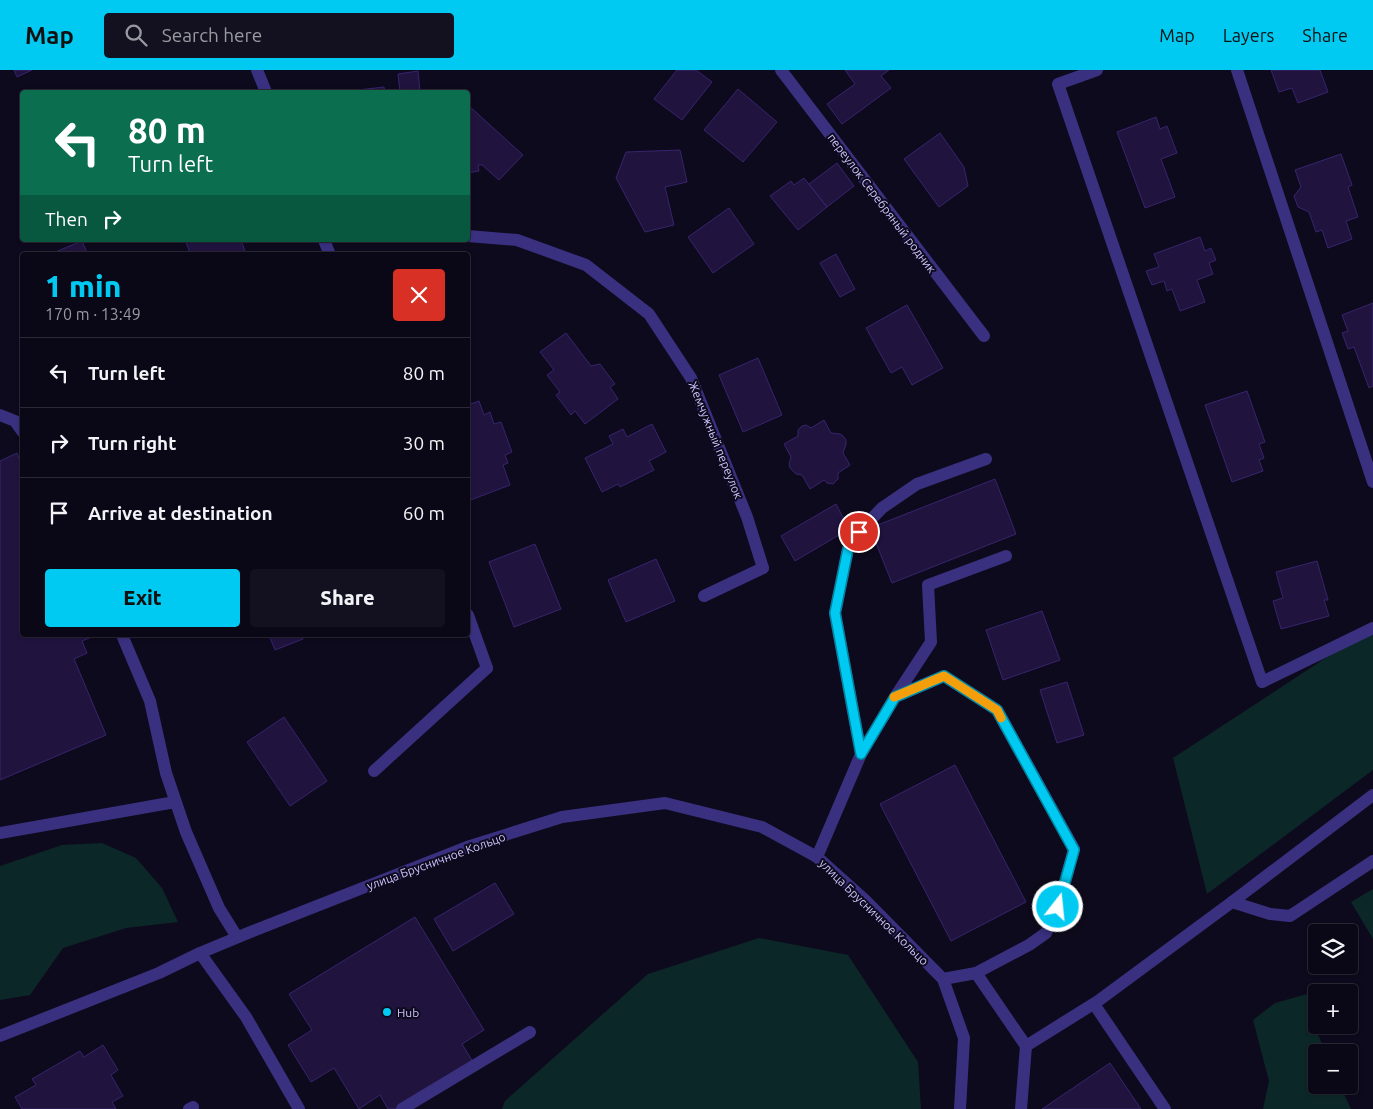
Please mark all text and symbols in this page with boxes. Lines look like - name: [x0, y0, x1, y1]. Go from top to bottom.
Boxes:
- search box: [104, 13, 454, 58]
- icon: search: [122, 21, 150, 49]
- text: Map: [25, 22, 74, 49]
- text: Search here: [162, 24, 262, 46]
- text: Map: [1159, 25, 1195, 45]
- text: Layers: [1223, 25, 1274, 45]
- text: Share: [1302, 25, 1348, 45]
- icon: left: [45, 110, 110, 175]
- text: 80 m: [128, 110, 206, 150]
- street label: переулок Серебряный родник: [825, 131, 939, 275]
- text: Turn left: [128, 151, 213, 176]
- icon: right: [98, 205, 126, 233]
- text: Then: [45, 208, 88, 230]
- text: 1 min: [45, 269, 121, 303]
- button: close: [393, 269, 445, 321]
- text: 170 m · 13:49: [45, 305, 141, 323]
- icon: left: [45, 359, 73, 387]
- text: Turn left: [88, 362, 166, 384]
- text: 80 m: [403, 362, 445, 384]
- street label: Жемчужный переулок: [687, 379, 745, 501]
- icon: right: [45, 429, 73, 457]
- text: Turn right: [88, 432, 176, 454]
- text: 30 m: [403, 432, 445, 454]
- icon: arrive: [45, 499, 73, 527]
- text: Arrive at destination: [88, 502, 273, 524]
- text: 60 m: [403, 502, 445, 524]
- pin: [838, 511, 880, 553]
- icon: arrive: [845, 518, 873, 546]
- button: Exit: [45, 569, 240, 627]
- button: Share: [250, 569, 445, 627]
- street label: улица Брусничное Кольцо: [365, 830, 507, 892]
- street label: улица Брусничное Кольцо: [817, 856, 931, 968]
- position arrow: [1031, 880, 1083, 932]
- map controls: [1308, 924, 1358, 1094]
- button: layers: [1308, 924, 1358, 974]
- button: +: [1308, 984, 1358, 1034]
- marker: Hub: [381, 1006, 393, 1018]
- place label: Hub: [397, 1006, 419, 1019]
- button: −: [1308, 1044, 1358, 1094]

